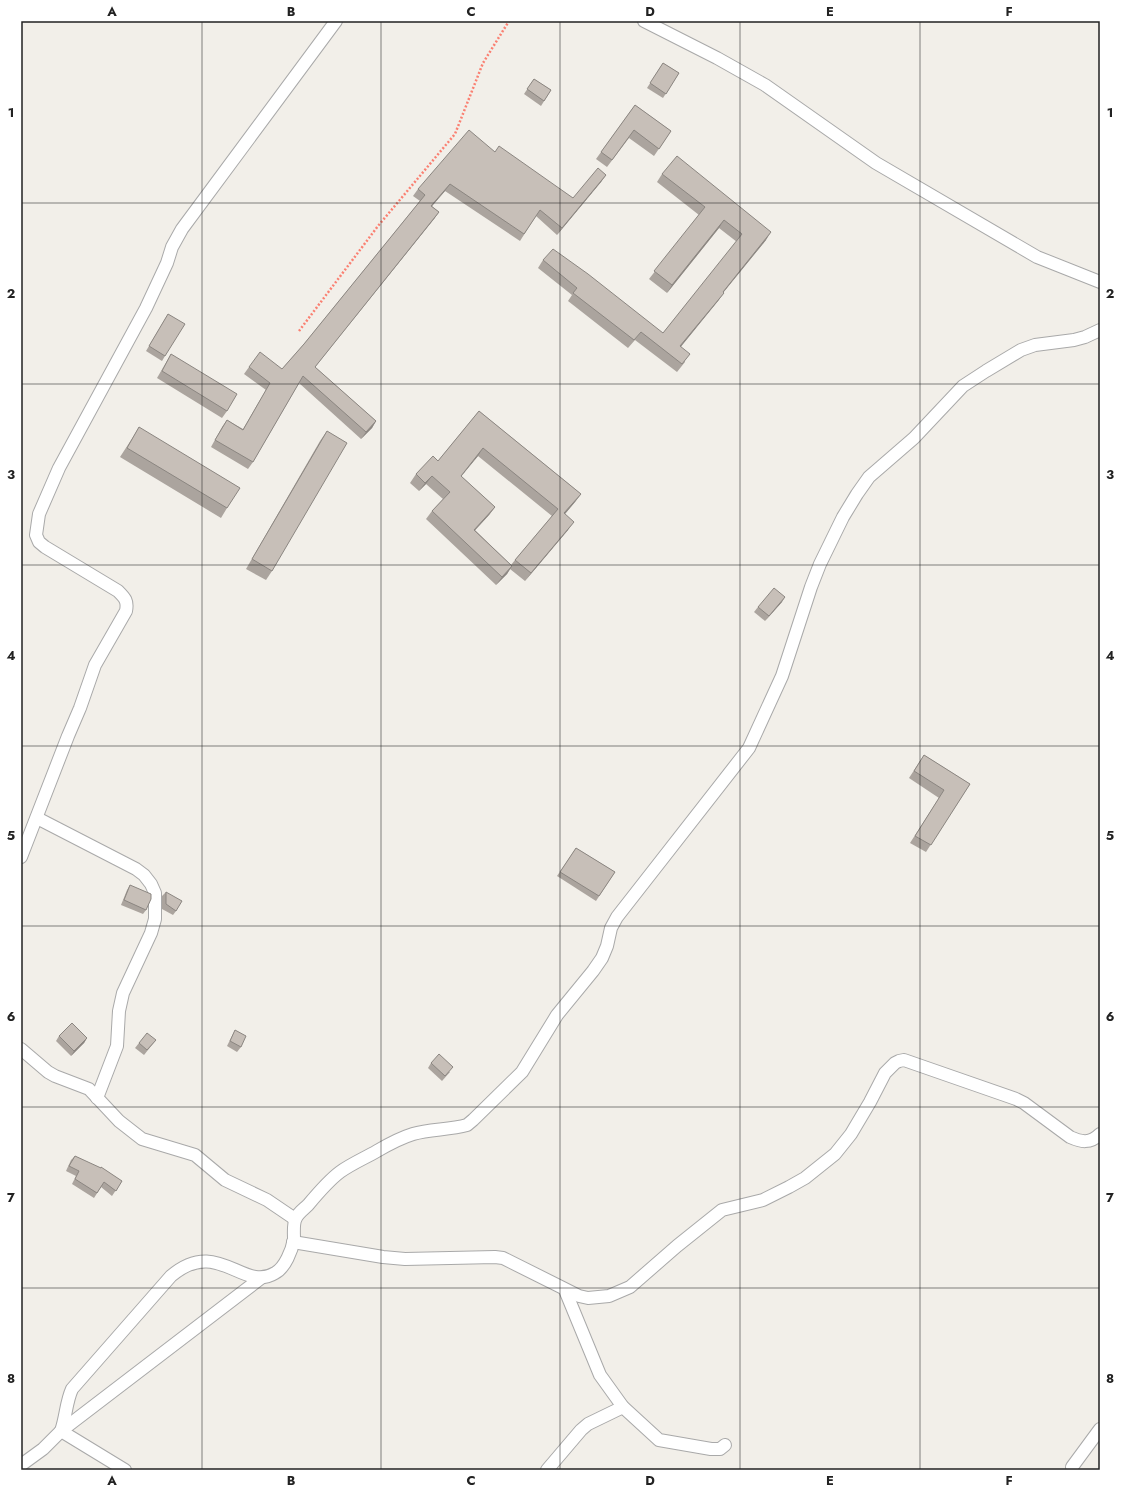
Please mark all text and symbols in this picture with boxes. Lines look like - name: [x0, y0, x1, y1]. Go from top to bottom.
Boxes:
- text: A: [106, 2, 117, 21]
- text: B: [287, 2, 296, 21]
- text: C: [466, 2, 476, 21]
- text: D: [645, 2, 655, 21]
- text: E: [826, 2, 834, 21]
- text: F: [1005, 2, 1013, 21]
- text: 1: [8, 103, 14, 122]
- text: 1: [1107, 103, 1113, 122]
- text: 2: [7, 284, 15, 303]
- text: 2: [1106, 284, 1114, 303]
- text: 3: [7, 465, 15, 484]
- text: 3: [1106, 465, 1114, 484]
- text: 4: [6, 646, 16, 665]
- text: 4: [1105, 646, 1115, 665]
- text: 5: [7, 826, 15, 845]
- text: 5: [1106, 826, 1114, 845]
- text: 6: [7, 1007, 16, 1026]
- text: 6: [1106, 1007, 1115, 1026]
- text: 7: [7, 1188, 15, 1207]
- text: 7: [1106, 1188, 1114, 1207]
- text: 8: [7, 1369, 15, 1388]
- text: 8: [1106, 1369, 1114, 1388]
- text: A: [106, 1471, 117, 1490]
- text: B: [287, 1471, 296, 1490]
- text: C: [466, 1471, 476, 1490]
- text: D: [645, 1471, 655, 1490]
- text: E: [826, 1471, 834, 1490]
- text: F: [1005, 1471, 1013, 1490]

